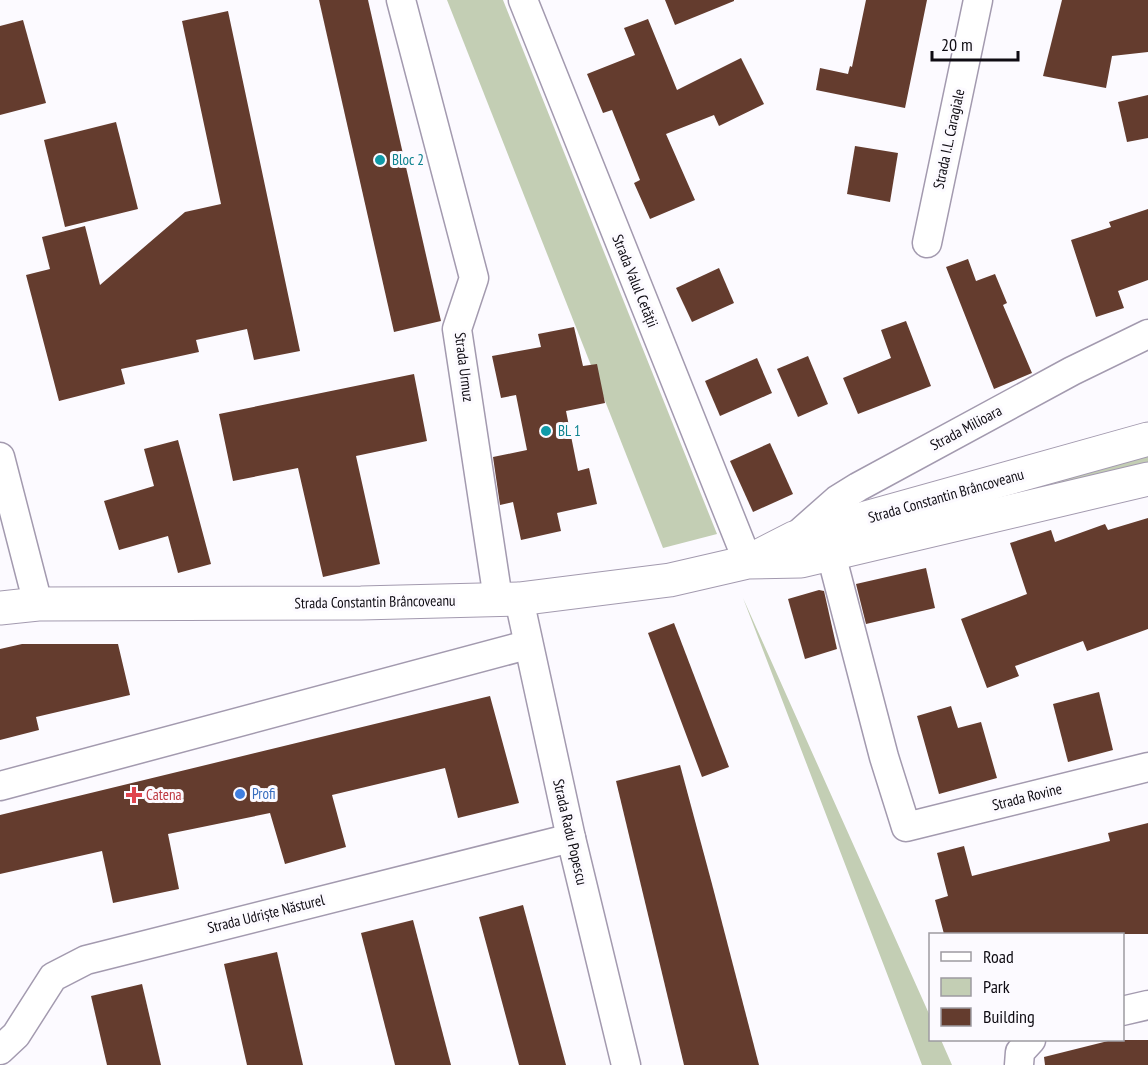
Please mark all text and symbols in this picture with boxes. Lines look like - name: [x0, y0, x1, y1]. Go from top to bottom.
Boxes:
- scale bar: [932, 24, 1018, 62]
- text: 20 m: [941, 33, 973, 56]
- street label: Strada I.L. Caragiale: [929, 87, 968, 191]
- place label: Bloc 2: [392, 150, 424, 169]
- marker: Bloc 2: [373, 153, 387, 167]
- street label: Strada Valul Cetății: [608, 232, 663, 330]
- street label: Strada Urmuz: [451, 331, 478, 403]
- street label: Strada Milioara: [927, 401, 1005, 454]
- place label: BL 1: [558, 421, 581, 440]
- marker: BL 1: [539, 424, 553, 438]
- street label: Strada Constantin Brâncoveanu: [866, 464, 1026, 527]
- street label: Strada Constantin Brâncoveanu: [294, 591, 456, 612]
- street label: Strada Radu Popescu: [549, 777, 592, 887]
- street label: Strada Rovine: [990, 779, 1064, 814]
- place label: Profi: [252, 784, 276, 803]
- place label: Catena: [146, 785, 181, 804]
- marker: Profi: [233, 787, 247, 801]
- marker: Catena: [127, 788, 141, 802]
- street label: Strada Udriște Năsturel: [205, 890, 327, 937]
- legend: [929, 933, 1124, 1041]
- text: Road: [983, 945, 1014, 968]
- text: Park: [983, 975, 1010, 998]
- text: Building: [983, 1005, 1035, 1028]

